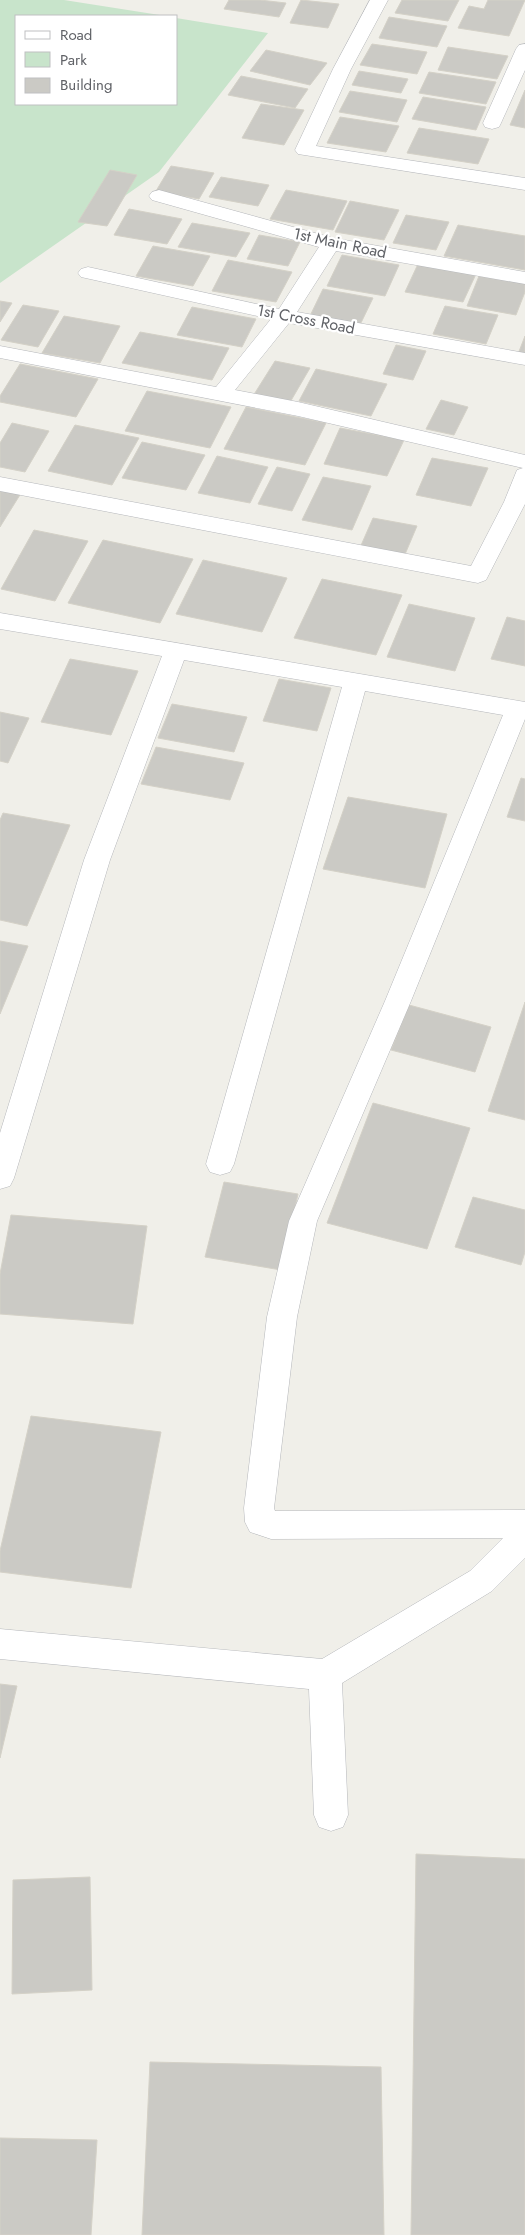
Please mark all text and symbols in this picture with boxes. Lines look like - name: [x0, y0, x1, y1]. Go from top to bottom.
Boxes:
- legend: [15, 15, 178, 105]
- text: Road: [60, 24, 92, 46]
- text: Park: [60, 49, 87, 71]
- text: Building: [60, 74, 112, 96]
- street label: 1st Main Road: [291, 222, 389, 264]
- street label: 1st Cross Road: [255, 298, 357, 340]

